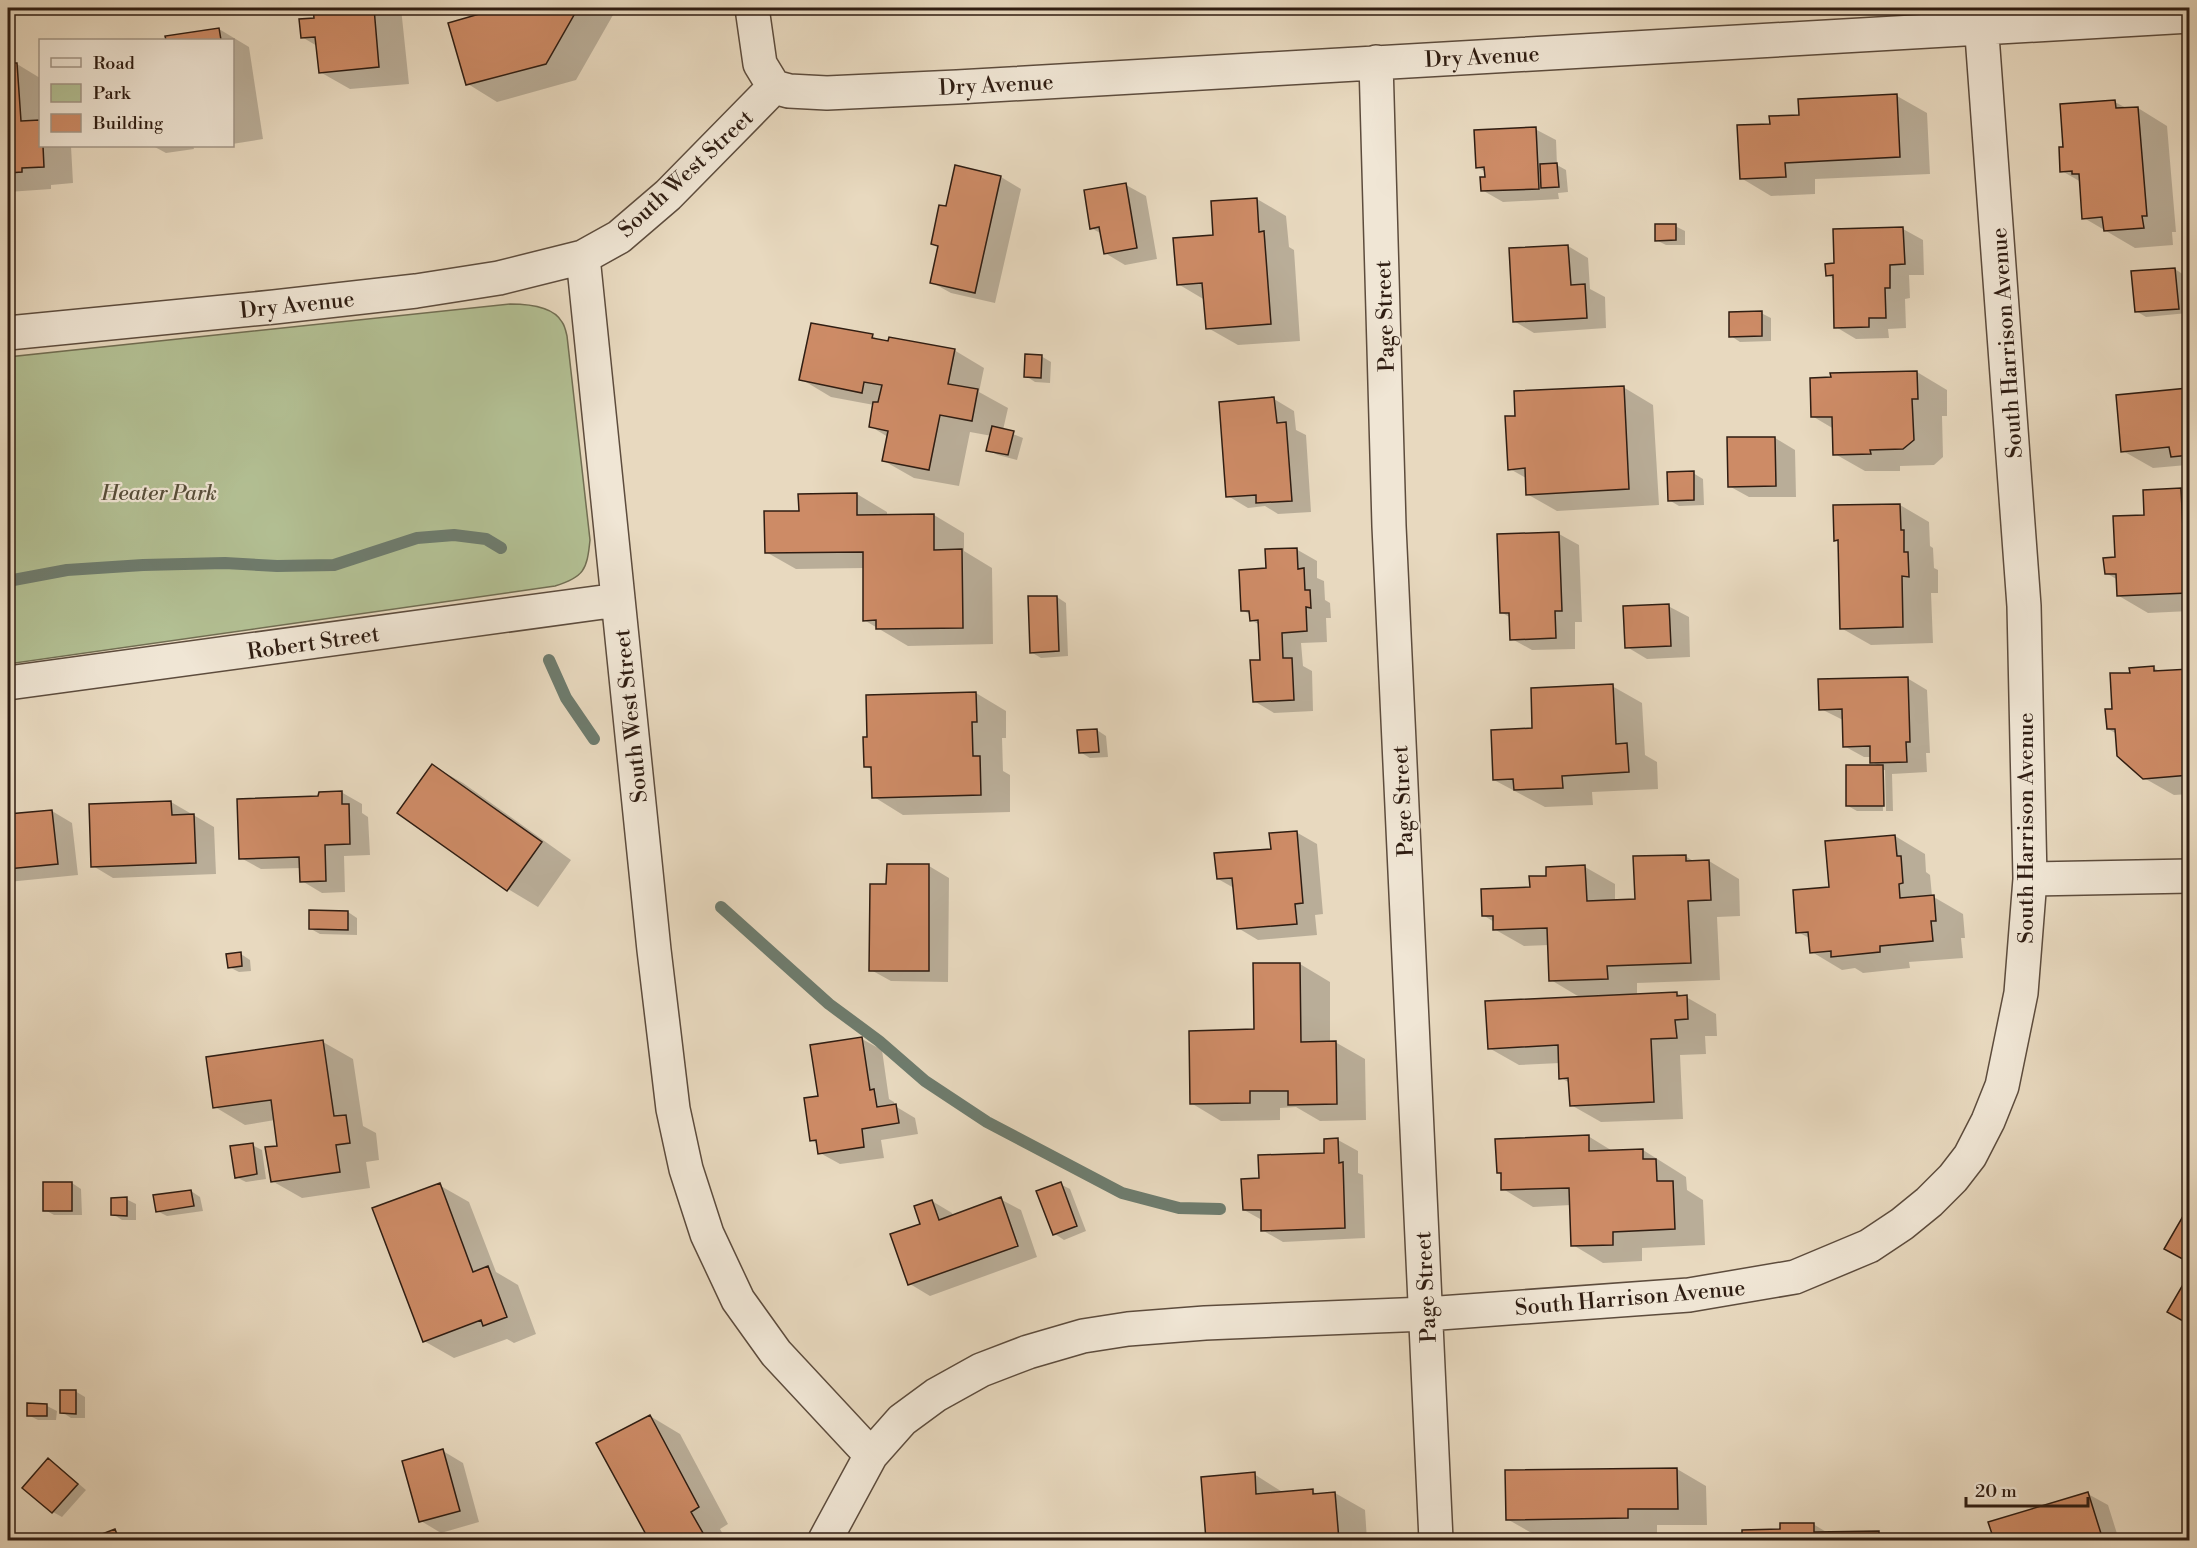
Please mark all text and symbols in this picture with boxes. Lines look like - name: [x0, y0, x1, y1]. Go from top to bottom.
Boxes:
- legend: [39, 39, 234, 147]
- street label: Dry Avenue: [1424, 41, 1540, 74]
- text: Road: [93, 52, 136, 75]
- street label: Dry Avenue: [938, 69, 1054, 102]
- text: Park: [93, 82, 132, 105]
- street label: South West Street: [613, 104, 759, 244]
- text: Building: [92, 112, 164, 135]
- street label: South Harrison Avenue: [1986, 227, 2029, 459]
- street label: Page Street: [1370, 260, 1401, 372]
- street label: Dry Avenue: [238, 286, 356, 325]
- park label: Heater Park: [100, 480, 217, 507]
- street label: Robert Street: [245, 621, 381, 666]
- street label: South West Street: [609, 627, 654, 804]
- street label: South Harrison Avenue: [2013, 712, 2040, 944]
- street label: Page Street: [1387, 744, 1420, 857]
- street label: Page Street: [1410, 1230, 1443, 1343]
- street label: South Harrison Avenue: [1514, 1275, 1747, 1322]
- scale bar: [1966, 1470, 2088, 1508]
- text: 20 m: [1975, 1480, 2017, 1503]

